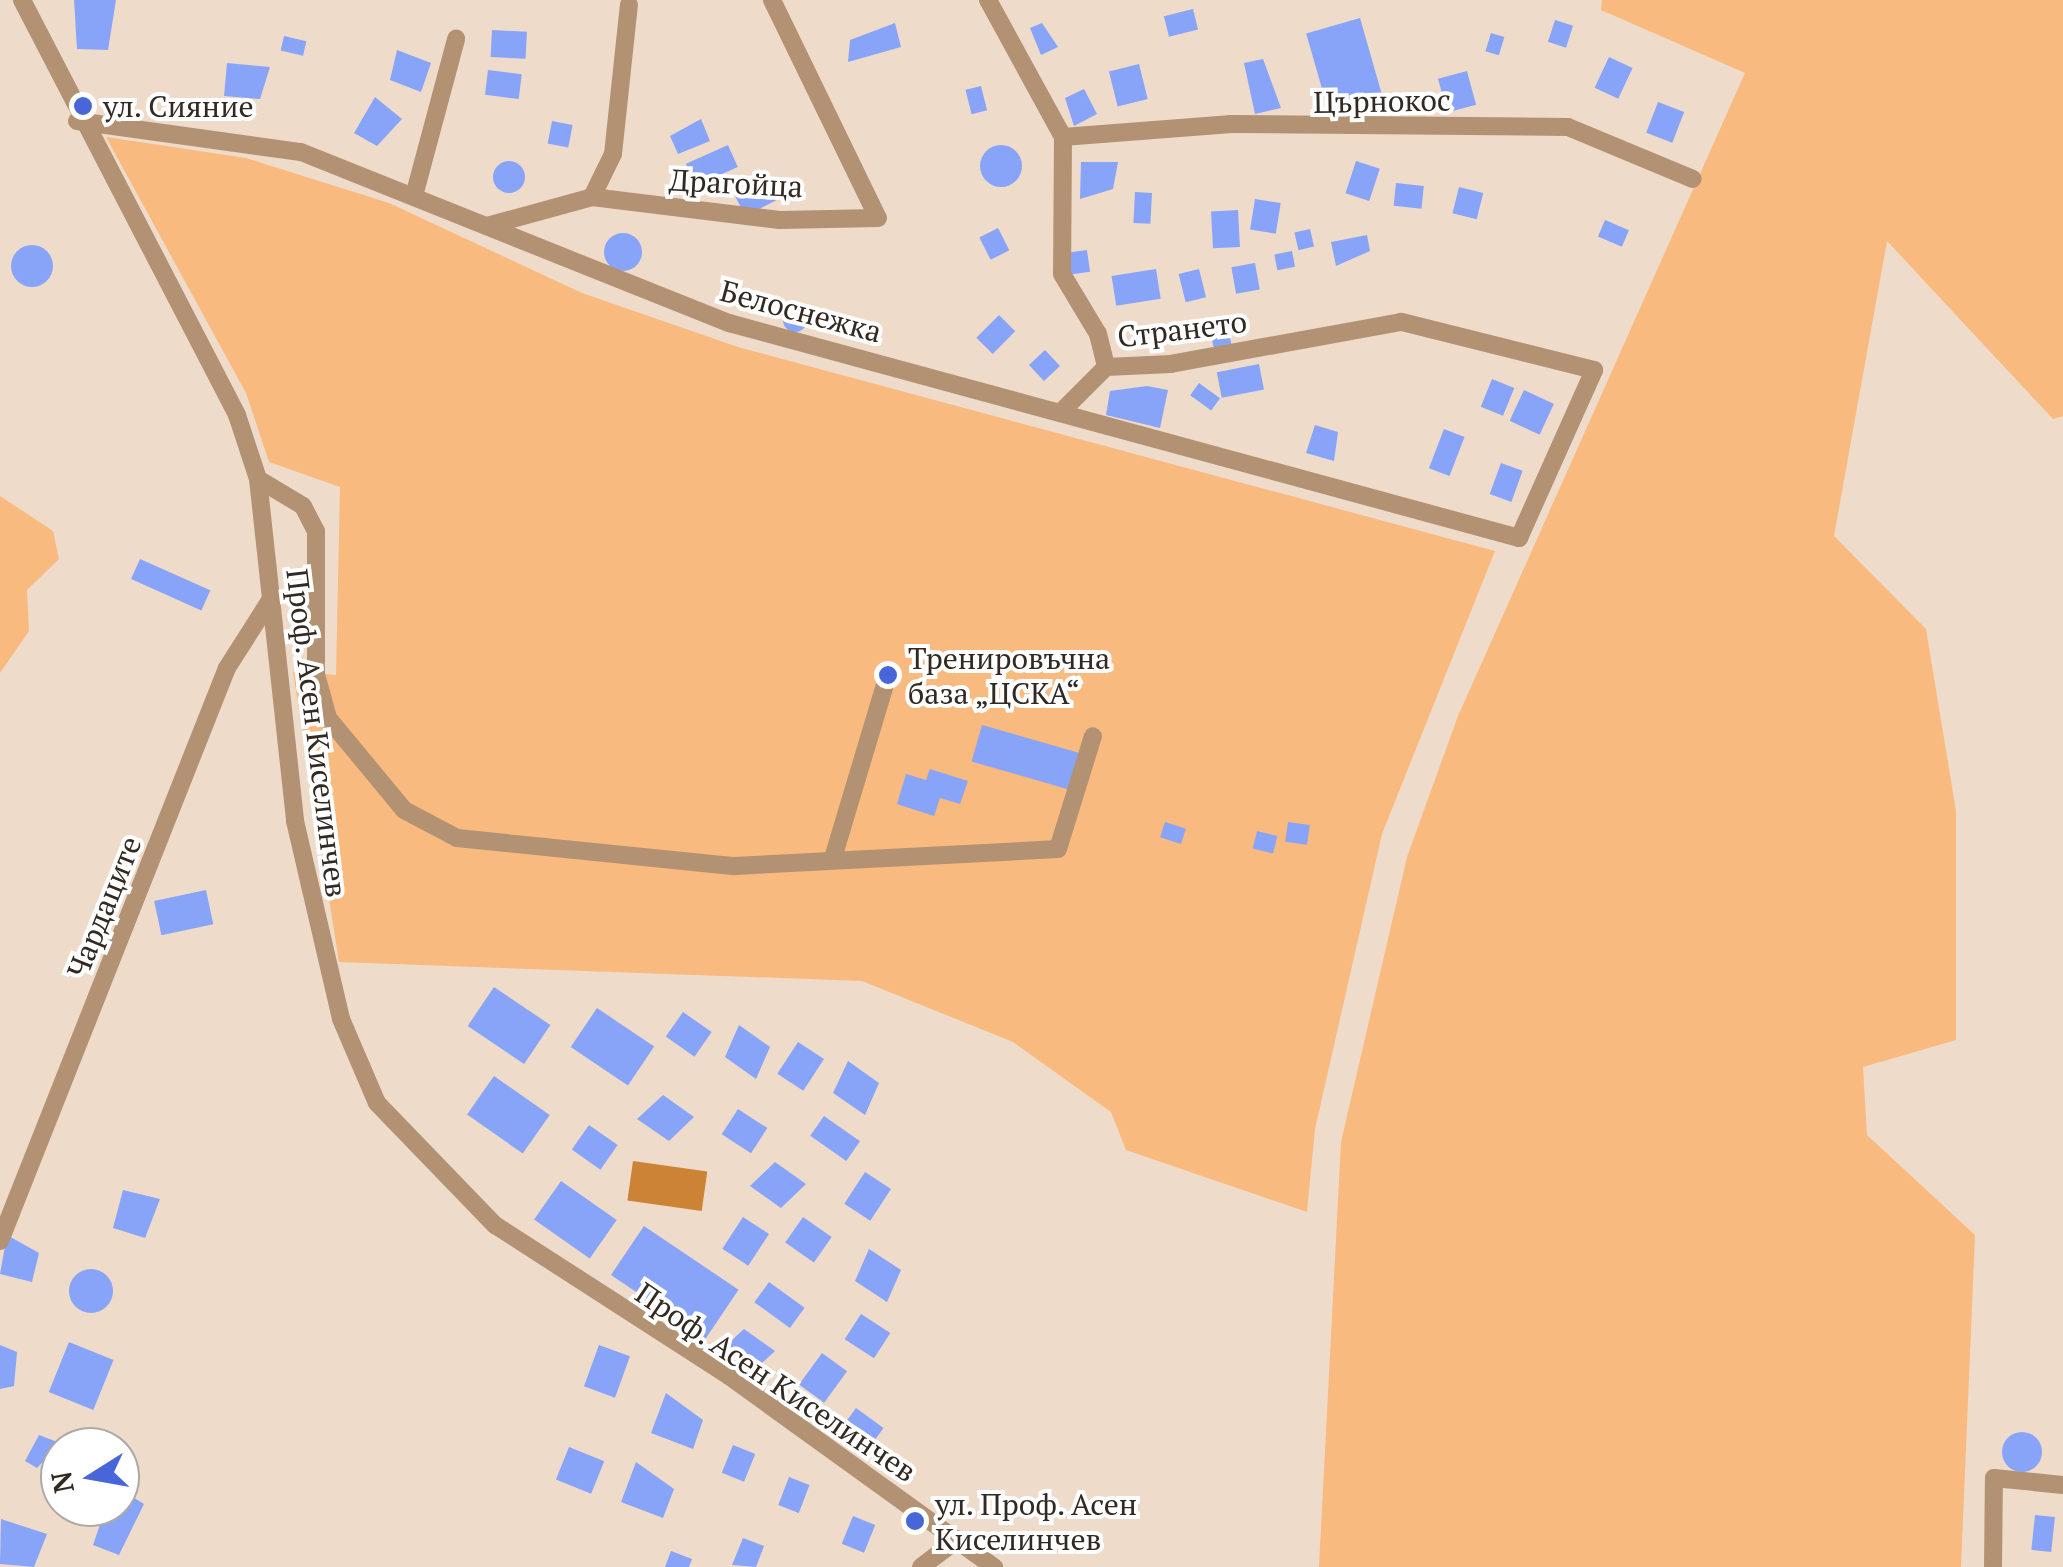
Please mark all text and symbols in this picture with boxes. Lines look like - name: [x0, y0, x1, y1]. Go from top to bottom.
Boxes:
- street label: Църнокос: [1313, 82, 1451, 120]
- place label: ул. Сияние: [103, 88, 255, 124]
- marker: ул. Сияние: [72, 95, 94, 117]
- street label: Драгойца: [668, 162, 804, 204]
- street label: Белоснежка: [716, 272, 886, 350]
- street label: Странето: [1115, 303, 1249, 355]
- street label: Проф. Асен Киселинчев: [279, 566, 355, 900]
- place label: Тренировъчна база „ЦСКА“: [908, 640, 1110, 710]
- marker: Тренировъчна база „ЦСКА“: [877, 664, 899, 686]
- street label: Чардаците: [59, 831, 149, 983]
- street label: Проф. Асен Киселинчев: [628, 1274, 924, 1490]
- north arrow: [40, 1427, 140, 1527]
- text: N: [42, 1468, 82, 1496]
- place label: ул. Проф. Асен Киселинчев: [935, 1486, 1140, 1556]
- marker: ул. Проф. Асен Киселинчев: [904, 1510, 926, 1532]

